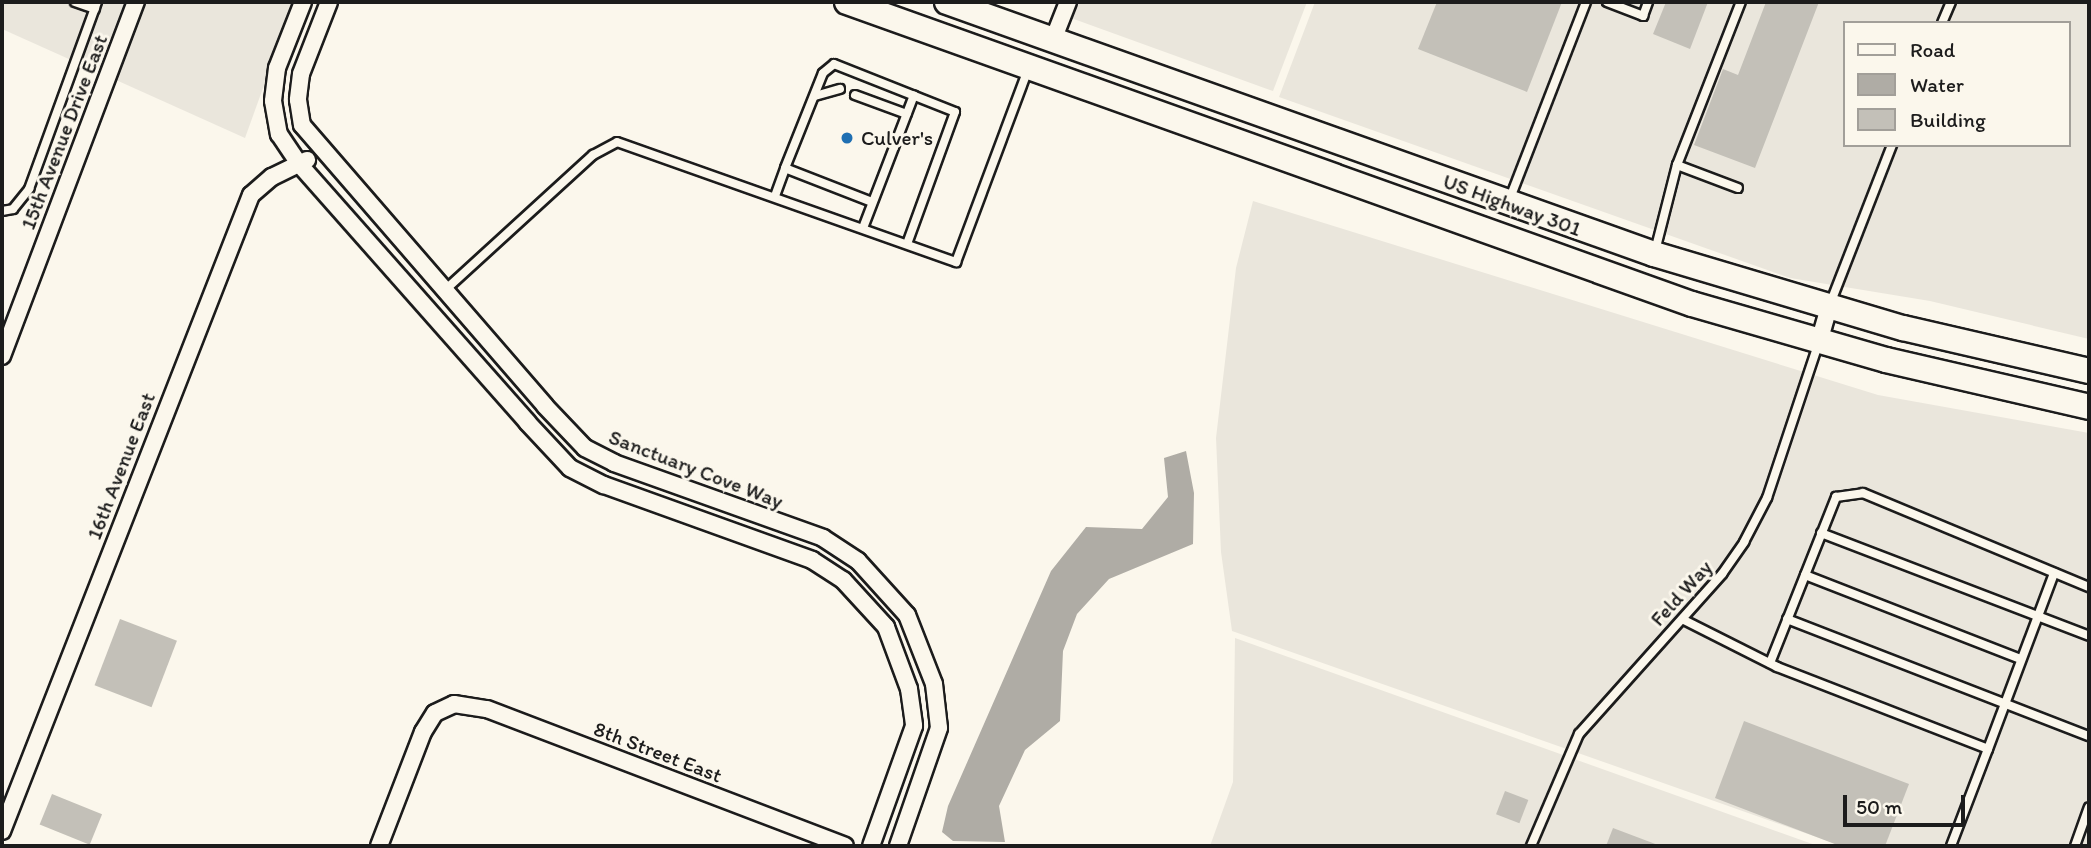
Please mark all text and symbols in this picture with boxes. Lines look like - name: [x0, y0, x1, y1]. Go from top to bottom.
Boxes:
- legend: [1842, 21, 2070, 147]
- street label: 15th Avenue Drive East: [15, 31, 113, 233]
- text: Road: [1910, 37, 1955, 62]
- text: Water: [1910, 72, 1964, 97]
- text: Building: [1910, 107, 1986, 132]
- place label: Culver's: [861, 125, 933, 151]
- marker: Culver's: [839, 130, 855, 146]
- street label: US Highway 301: [1439, 168, 1585, 242]
- street label: 16th Avenue East: [82, 389, 160, 543]
- street label: Sanctuary Cove Way: [606, 424, 786, 514]
- street label: Feld Way: [1645, 555, 1717, 631]
- street label: 8th Street East: [591, 716, 725, 788]
- scale bar: [1846, 782, 1968, 826]
- text: 50 m: [1856, 794, 1902, 819]

